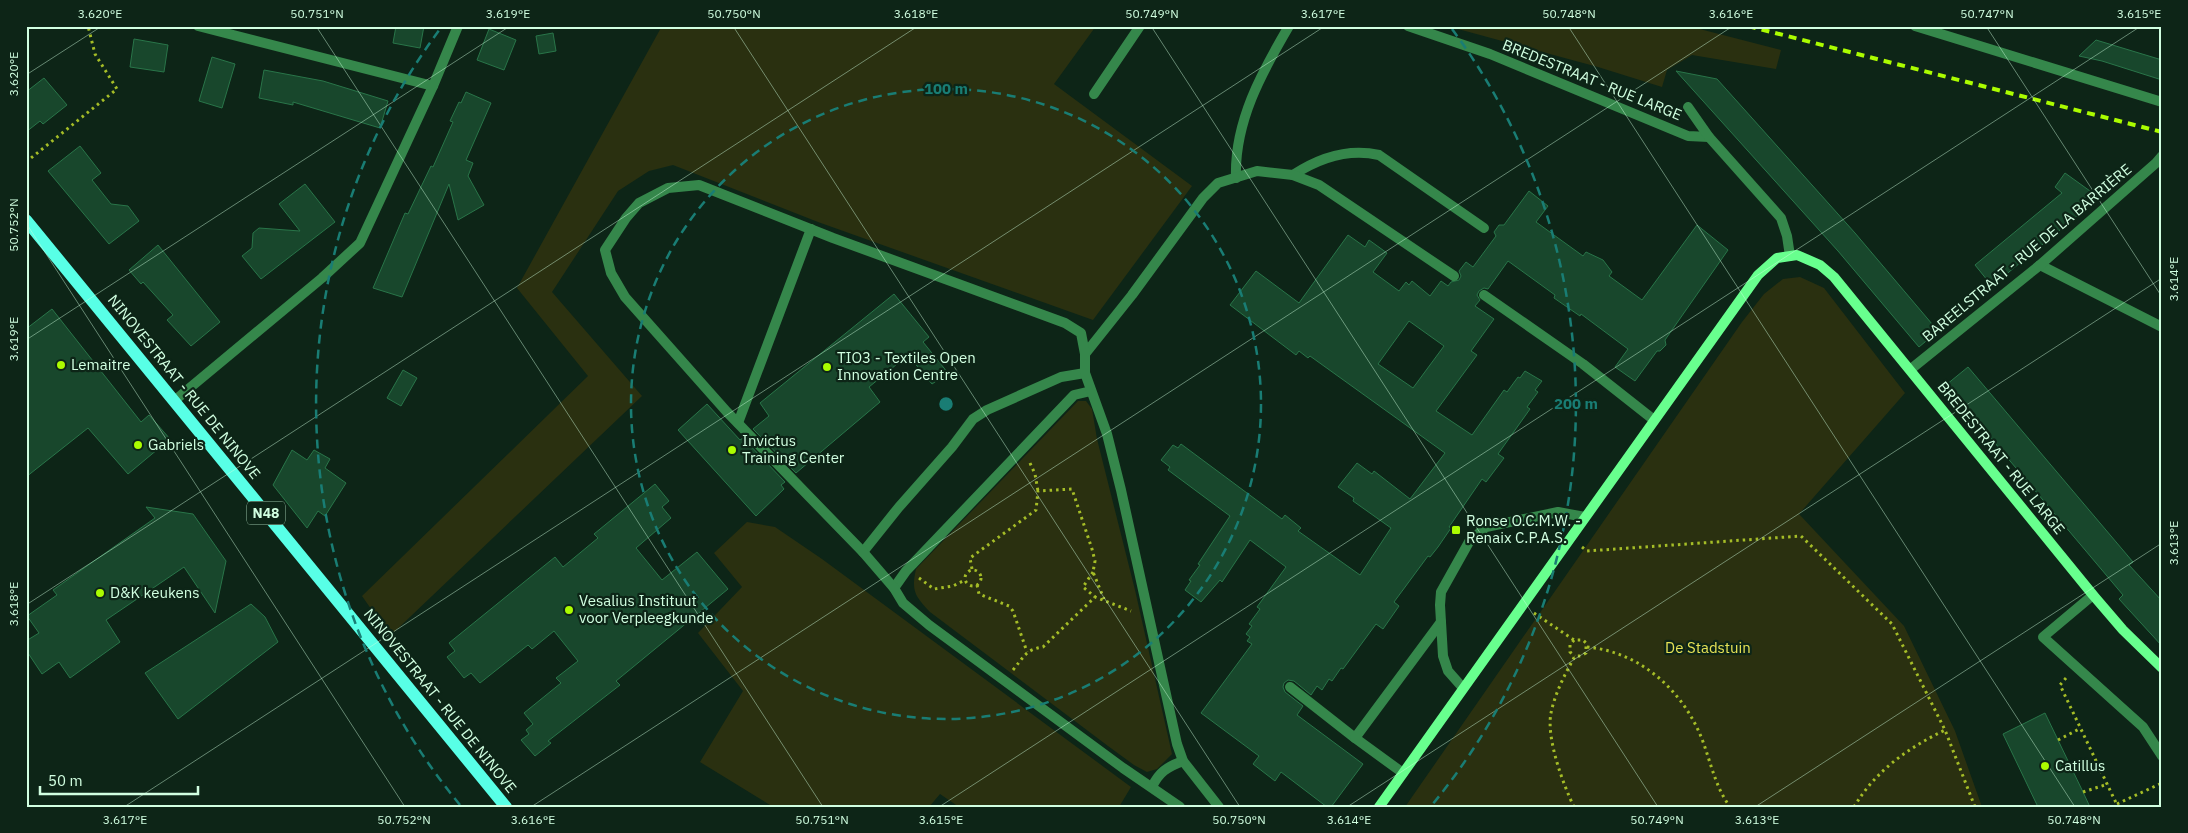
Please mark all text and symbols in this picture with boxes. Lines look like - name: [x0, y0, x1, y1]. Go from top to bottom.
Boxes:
- text: 3.620°E: [78, 6, 122, 21]
- text: 50.751°N: [290, 6, 344, 21]
- text: 3.619°E: [486, 6, 530, 21]
- text: 50.750°N: [707, 6, 761, 21]
- text: 3.618°E: [894, 6, 938, 21]
- text: 50.749°N: [1125, 6, 1179, 21]
- text: 3.617°E: [1301, 6, 1345, 21]
- text: 50.748°N: [1542, 6, 1596, 21]
- text: 3.616°E: [1709, 6, 1753, 21]
- text: 50.747°N: [1960, 6, 2014, 21]
- text: 3.615°E: [2117, 6, 2161, 21]
- street label: BREDESTRAAT - RUE LARGE: [1500, 35, 1685, 124]
- text: 3.620°E: [6, 52, 21, 96]
- text: 100 m: [924, 79, 968, 98]
- street label: BAREELSTRAAT - RUE DE LA BARRIÈRE: [1918, 159, 2135, 346]
- text: 50.752°N: [6, 198, 21, 252]
- text: 3.614°E: [2166, 257, 2181, 301]
- street label: NINOVESTRAAT - RUE DE NINOVE: [104, 291, 265, 483]
- text: 3.619°E: [6, 317, 21, 361]
- place label: TIO3 - Textiles Open Innovation Centre: [837, 348, 976, 384]
- place label: Lemaitre: [71, 355, 130, 374]
- marker: Lemaitre: [55, 359, 67, 371]
- marker: TIO3 - Textiles Open Innovation Centre: [821, 361, 833, 373]
- street label: BREDESTRAAT - RUE LARGE: [1934, 377, 2069, 538]
- text: 200 m: [1554, 394, 1598, 413]
- centre of rings: [937, 395, 955, 413]
- place label: Invictus Training Center: [742, 431, 845, 467]
- place label: Gabriels: [148, 435, 204, 454]
- marker: Gabriels: [132, 439, 144, 451]
- marker: Invictus Training Center: [726, 444, 738, 456]
- road number: N48: [247, 502, 285, 524]
- place label: Ronse O.C.M.W. - Renaix C.P.A.S.: [1466, 511, 1581, 547]
- text: 3.613°E: [2166, 521, 2181, 565]
- marker: Ronse O.C.M.W. - Renaix C.P.A.S.: [1450, 524, 1462, 536]
- text: 3.618°E: [6, 582, 21, 626]
- place label: D&K keukens: [110, 583, 200, 602]
- marker: D&K keukens: [94, 587, 106, 599]
- place label: Vesalius Instituut voor Verpleegkunde: [579, 591, 713, 627]
- marker: Vesalius Instituut voor Verpleegkunde: [563, 604, 575, 616]
- street label: NINOVESTRAAT - RUE DE NINOVE: [360, 605, 521, 797]
- park label: De Stadstuin: [1665, 638, 1751, 657]
- place label: Catillus: [2055, 756, 2105, 775]
- marker: Catillus: [2039, 760, 2051, 772]
- scale bar: [40, 763, 198, 795]
- text: 50 m: [48, 771, 83, 790]
- text: 3.617°E: [103, 812, 147, 827]
- text: 50.752°N: [377, 812, 431, 827]
- text: 3.616°E: [511, 812, 555, 827]
- text: 50.751°N: [795, 812, 849, 827]
- text: 3.615°E: [919, 812, 963, 827]
- text: 50.750°N: [1212, 812, 1266, 827]
- text: 3.614°E: [1327, 812, 1371, 827]
- text: 50.749°N: [1630, 812, 1684, 827]
- text: 3.613°E: [1735, 812, 1779, 827]
- text: 50.748°N: [2047, 812, 2101, 827]

